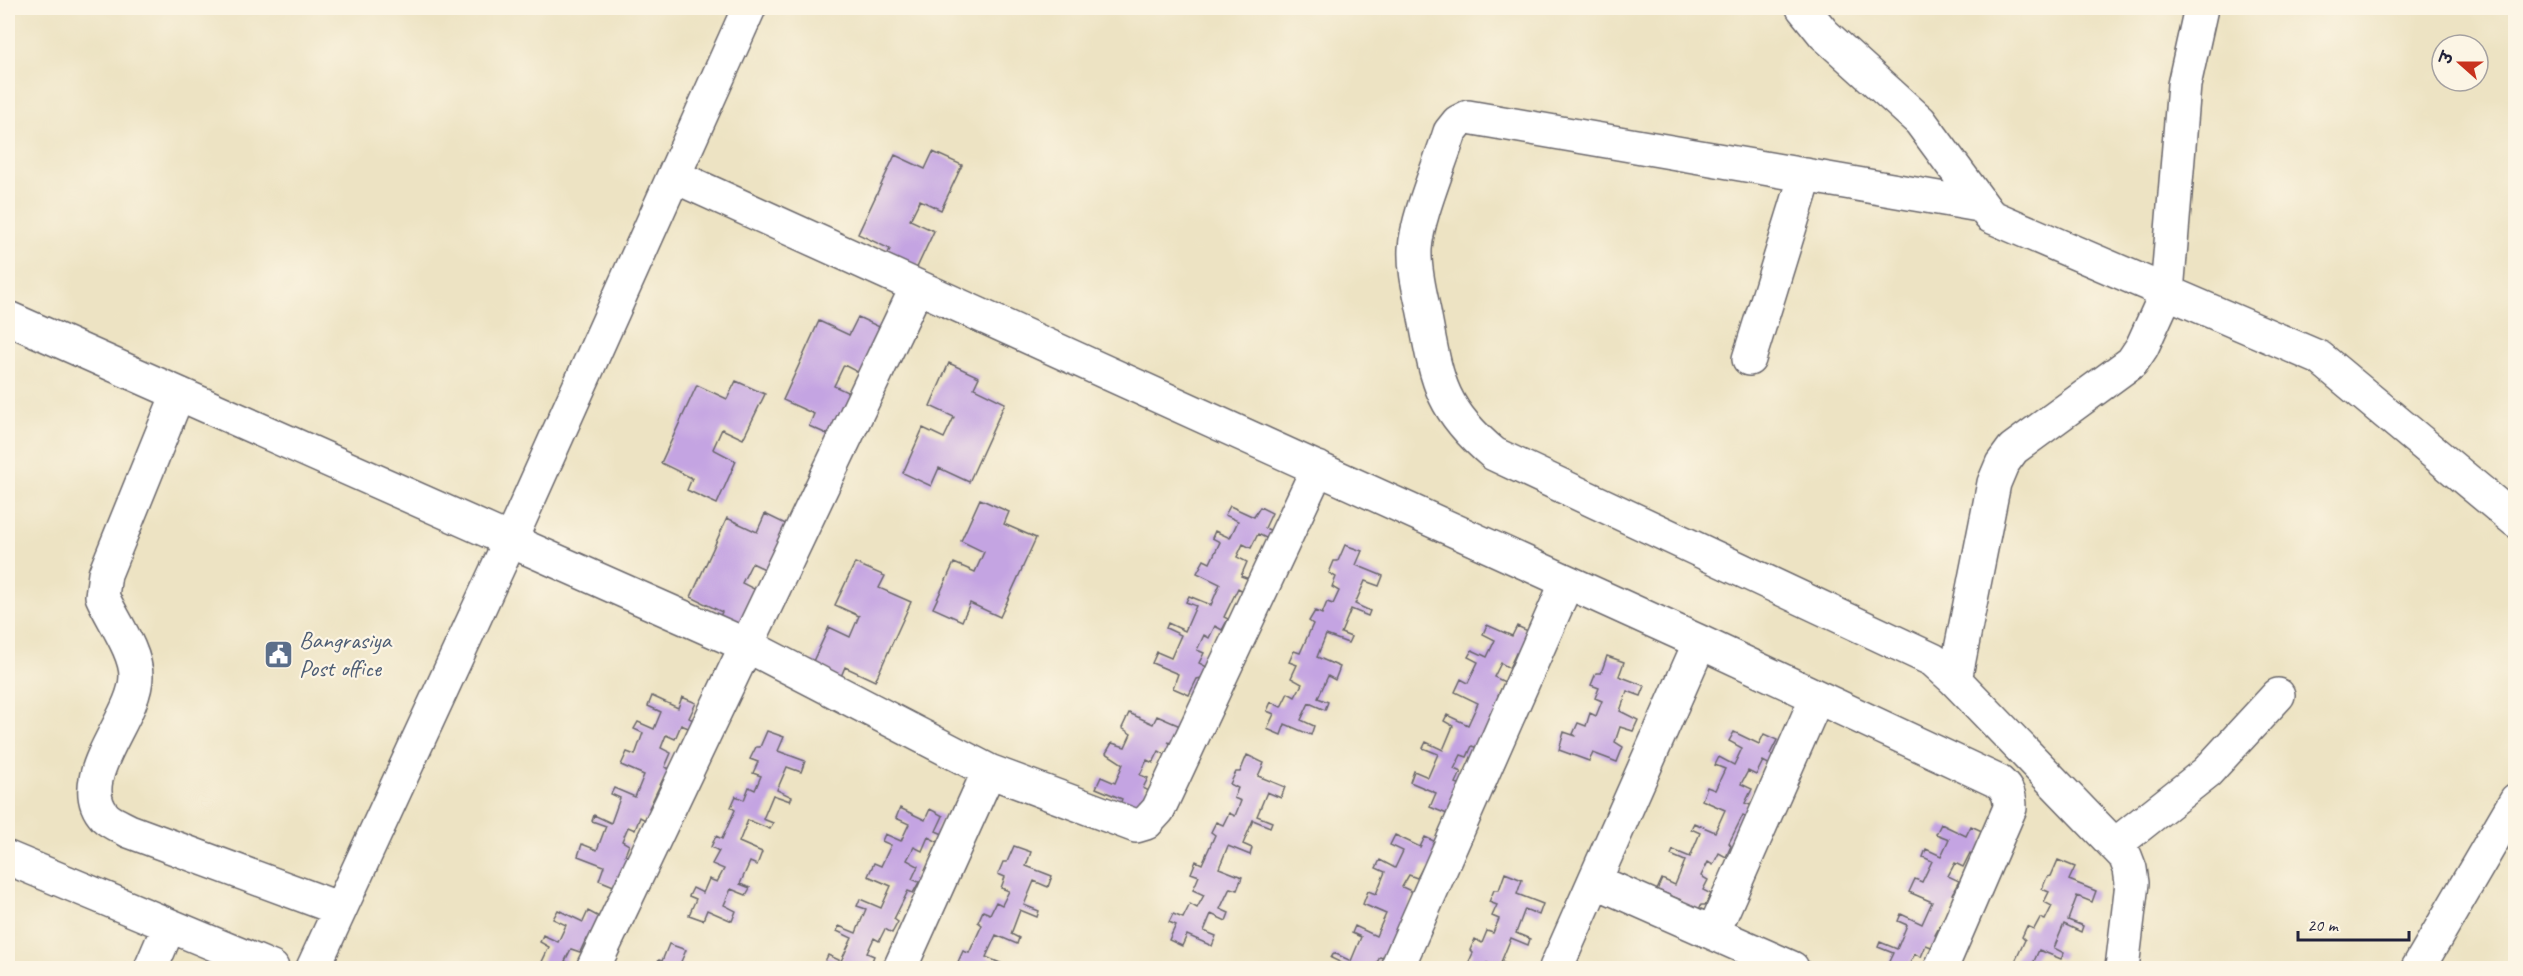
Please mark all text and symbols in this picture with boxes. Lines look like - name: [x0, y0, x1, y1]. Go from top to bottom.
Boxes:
- north arrow: [2430, 33, 2490, 93]
- text: उ: [2435, 48, 2459, 68]
- place label: Bangrasiya Post office: [299, 625, 392, 683]
- public building icon: Bangrasiya Post office: [262, 638, 294, 670]
- scale bar: [2298, 904, 2409, 942]
- text: 20 m: [2307, 914, 2340, 936]

